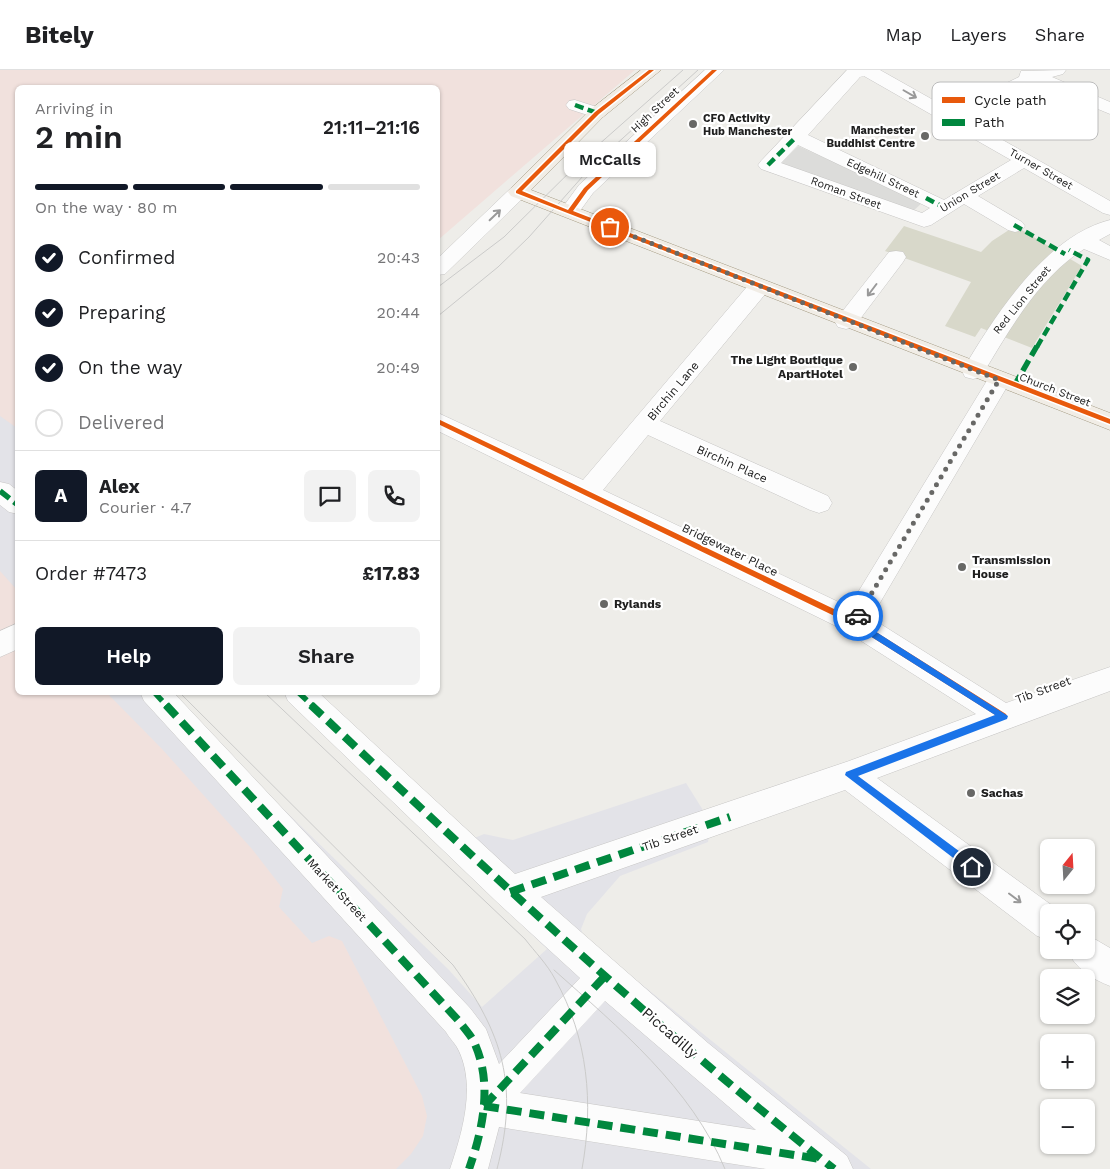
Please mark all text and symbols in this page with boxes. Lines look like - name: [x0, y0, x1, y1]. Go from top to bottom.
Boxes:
- text: Bitely: [25, 21, 94, 49]
- text: Map: [885, 24, 922, 45]
- text: Layers: [950, 24, 1007, 45]
- text: Share: [1035, 24, 1085, 45]
- legend: [932, 82, 1098, 140]
- street label: High Street: [628, 84, 682, 135]
- one-way arrow: [902, 90, 916, 100]
- text: Cycle path: [974, 92, 1047, 108]
- text: Arriving in: [35, 99, 113, 118]
- place label: CFO Activity Hub Manchester: [703, 112, 793, 138]
- text: Path: [974, 114, 1005, 130]
- text: 21:11–21:16: [323, 116, 420, 139]
- text: 2 min: [35, 118, 123, 156]
- marker: CFO Activity Hub Manchester: [687, 118, 699, 130]
- place label: Manchester Buddhist Centre: [827, 124, 915, 150]
- marker: Manchester Buddhist Centre: [919, 130, 931, 142]
- callout: McCalls: [564, 142, 656, 177]
- street label: Turner Street: [1007, 146, 1076, 193]
- text: McCalls: [579, 150, 641, 169]
- street label: Edgehill Street: [845, 155, 922, 201]
- street label: Union Street: [938, 169, 1003, 215]
- street label: Roman Street: [809, 174, 883, 212]
- text: On the way · 80 m: [35, 198, 178, 217]
- pin: [589, 206, 631, 248]
- one-way arrow: [489, 209, 501, 221]
- icon: bag: [596, 213, 624, 241]
- icon: check: [35, 244, 63, 272]
- text: Confirmed: [78, 246, 175, 269]
- text: 20:43: [377, 248, 420, 267]
- street label: Red Lion Street: [991, 263, 1054, 337]
- one-way arrow: [866, 283, 877, 296]
- icon: check: [35, 299, 63, 327]
- text: Preparing: [78, 301, 165, 324]
- text: 20:44: [376, 303, 420, 322]
- place label: The Light Boutique ApartHotel: [730, 353, 843, 381]
- icon: check: [35, 354, 63, 382]
- text: On the way: [78, 356, 182, 379]
- text: 20:49: [376, 358, 420, 377]
- street label: Birchin Lane: [644, 359, 702, 423]
- marker: The Light Boutique ApartHotel: [847, 361, 859, 373]
- street label: Church Street: [1018, 370, 1093, 410]
- text: Delivered: [78, 411, 165, 434]
- street label: Birchin Place: [694, 442, 770, 486]
- button: chat: [304, 470, 356, 522]
- button: phone: [368, 470, 420, 522]
- text: Alex: [99, 475, 140, 498]
- text: A: [55, 484, 67, 507]
- text: Courier · 4.7: [99, 498, 192, 517]
- street label: Bridgewater Place: [680, 521, 780, 579]
- place label: Transmission House: [972, 553, 1051, 581]
- marker: Transmission House: [956, 561, 968, 573]
- text: Order #7473: [35, 562, 147, 585]
- text: £17.83: [362, 562, 420, 585]
- courier: [833, 591, 883, 641]
- place label: Rylands: [614, 597, 662, 611]
- marker: Rylands: [598, 598, 610, 610]
- icon: car: [844, 602, 872, 630]
- button: Help: [35, 627, 223, 685]
- button: Share: [233, 627, 420, 685]
- street label: Tib Street: [1013, 674, 1073, 706]
- place label: Sachas: [981, 786, 1024, 800]
- marker: Sachas: [965, 787, 977, 799]
- street label: Tib Street: [640, 822, 700, 854]
- north arrow: [1040, 839, 1095, 894]
- map controls: [1040, 839, 1095, 1154]
- pin: [951, 846, 993, 888]
- icon: home: [958, 853, 986, 881]
- street label: Market Street: [304, 856, 370, 924]
- one-way arrow: [1008, 893, 1021, 904]
- button: locate: [1040, 904, 1095, 959]
- button: layers: [1040, 969, 1095, 1024]
- street label: Piccadilly: [638, 1004, 702, 1062]
- button: +: [1040, 1034, 1095, 1089]
- button: −: [1040, 1099, 1095, 1154]

